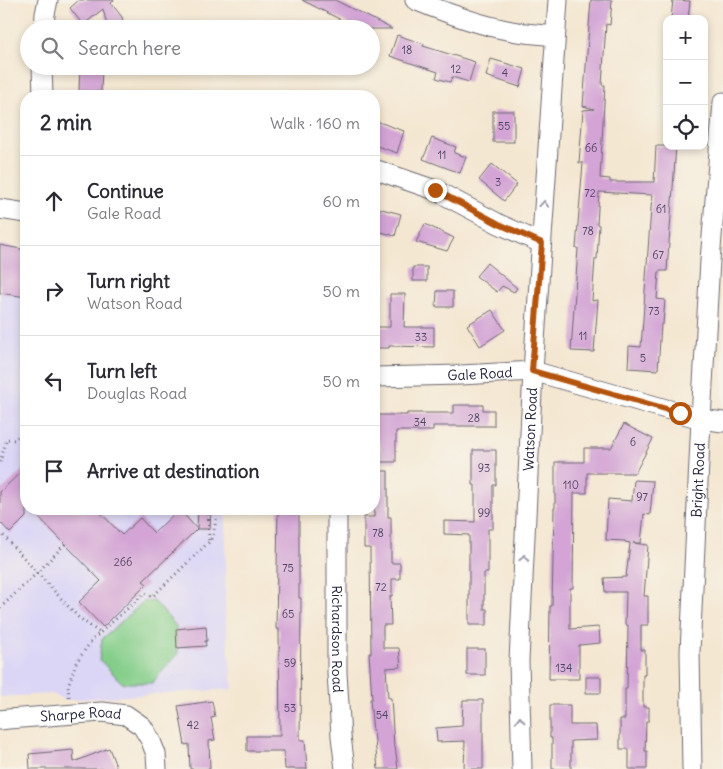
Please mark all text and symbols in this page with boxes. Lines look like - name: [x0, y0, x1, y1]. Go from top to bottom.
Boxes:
- map controls: [663, 15, 708, 150]
- button: +: [663, 15, 708, 60]
- search box: [20, 20, 380, 75]
- icon: search: [38, 34, 66, 62]
- text: Search here: [78, 36, 181, 60]
- house number: 18: [402, 43, 412, 57]
- button: −: [663, 60, 708, 105]
- house number: 12: [451, 62, 461, 76]
- house number: 4: [502, 66, 508, 80]
- button: locate: [663, 105, 708, 150]
- text: 2 min: [40, 109, 92, 136]
- text: Walk · 160 m: [270, 113, 360, 133]
- house number: 55: [498, 119, 510, 133]
- house number: 66: [585, 141, 597, 155]
- house number: 11: [438, 148, 446, 162]
- house number: 3: [495, 175, 501, 189]
- text: Continue: [87, 179, 164, 203]
- route end: [424, 179, 447, 202]
- house number: 72: [584, 186, 596, 200]
- icon: ahead: [40, 187, 68, 215]
- text: 60 m: [322, 191, 360, 211]
- one-way arrow: [538, 199, 549, 207]
- house number: 61: [656, 202, 666, 216]
- text: Gale Road: [87, 203, 161, 223]
- house number: 78: [582, 224, 594, 238]
- house number: 67: [652, 248, 664, 262]
- text: Turn right: [87, 269, 170, 293]
- icon: right: [40, 277, 68, 305]
- text: 50 m: [322, 281, 360, 301]
- text: Watson Road: [87, 293, 182, 313]
- house number: 73: [648, 304, 660, 318]
- house number: 11: [579, 329, 587, 343]
- house number: 33: [415, 330, 427, 344]
- house number: 5: [640, 351, 646, 365]
- text: Turn left: [87, 359, 157, 383]
- street label: Gale Road: [447, 363, 513, 384]
- icon: left: [40, 367, 68, 395]
- text: 50 m: [322, 371, 360, 391]
- text: Douglas Road: [87, 383, 187, 403]
- street label: Watson Road: [519, 387, 541, 471]
- route start: [669, 402, 692, 425]
- house number: 28: [468, 411, 480, 425]
- house number: 34: [414, 415, 426, 429]
- house number: 6: [630, 435, 636, 449]
- street label: Bright Road: [687, 442, 709, 518]
- icon: arrive: [40, 457, 68, 485]
- text: Arrive at destination: [87, 459, 260, 483]
- house number: 93: [478, 461, 490, 475]
- house number: 110: [563, 478, 579, 492]
- house number: 97: [636, 490, 648, 504]
- house number: 99: [478, 506, 490, 520]
- house number: 78: [372, 526, 384, 540]
- one-way arrow: [519, 554, 530, 562]
- house number: 266: [114, 555, 132, 569]
- house number: 75: [282, 561, 294, 575]
- house number: 72: [375, 580, 387, 594]
- street label: Richardson Road: [328, 585, 347, 693]
- house number: 65: [282, 607, 294, 621]
- house number: 59: [284, 656, 296, 670]
- house number: 134: [556, 661, 572, 675]
- house number: 53: [284, 701, 296, 715]
- street label: Sharpe Road: [40, 703, 122, 726]
- house number: 54: [376, 708, 388, 722]
- one-way arrow: [515, 716, 525, 724]
- house number: 42: [187, 718, 199, 732]

